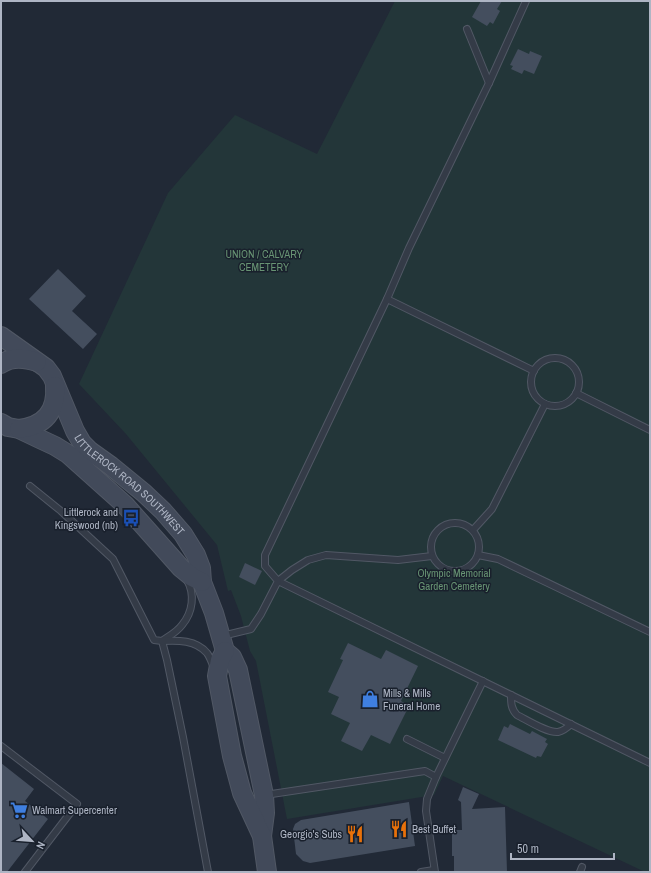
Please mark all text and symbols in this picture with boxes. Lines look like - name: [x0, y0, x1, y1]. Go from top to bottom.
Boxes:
- park label: UNION / CALVARY CEMETERY: [225, 247, 303, 274]
- street label: LITTLEROCK ROAD SOUTHWEST: [71, 432, 188, 538]
- place label: Littlerock and Kingswood (nb): [55, 505, 118, 532]
- bus stop icon: Littlerock and Kingswood (nb): [121, 508, 141, 528]
- park label: Olympic Memorial Garden Cemetery: [417, 566, 491, 593]
- place label: Mills & Mills Funeral Home: [383, 686, 440, 713]
- shop icon: Mills & Mills Funeral Home: [360, 689, 380, 709]
- supermarket icon: Walmart Supercenter: [9, 800, 29, 820]
- place label: Walmart Supercenter: [32, 803, 117, 817]
- restaurant icon: Best Buffet: [389, 819, 409, 839]
- north arrow: [12, 821, 52, 861]
- place label: Best Buffet: [412, 822, 456, 836]
- restaurant icon: Georgio's Subs: [345, 824, 365, 844]
- place label: Georgio's Subs: [280, 827, 342, 841]
- scale bar: [511, 835, 614, 861]
- text: N: [33, 839, 49, 851]
- text: 50 m: [517, 841, 539, 857]

